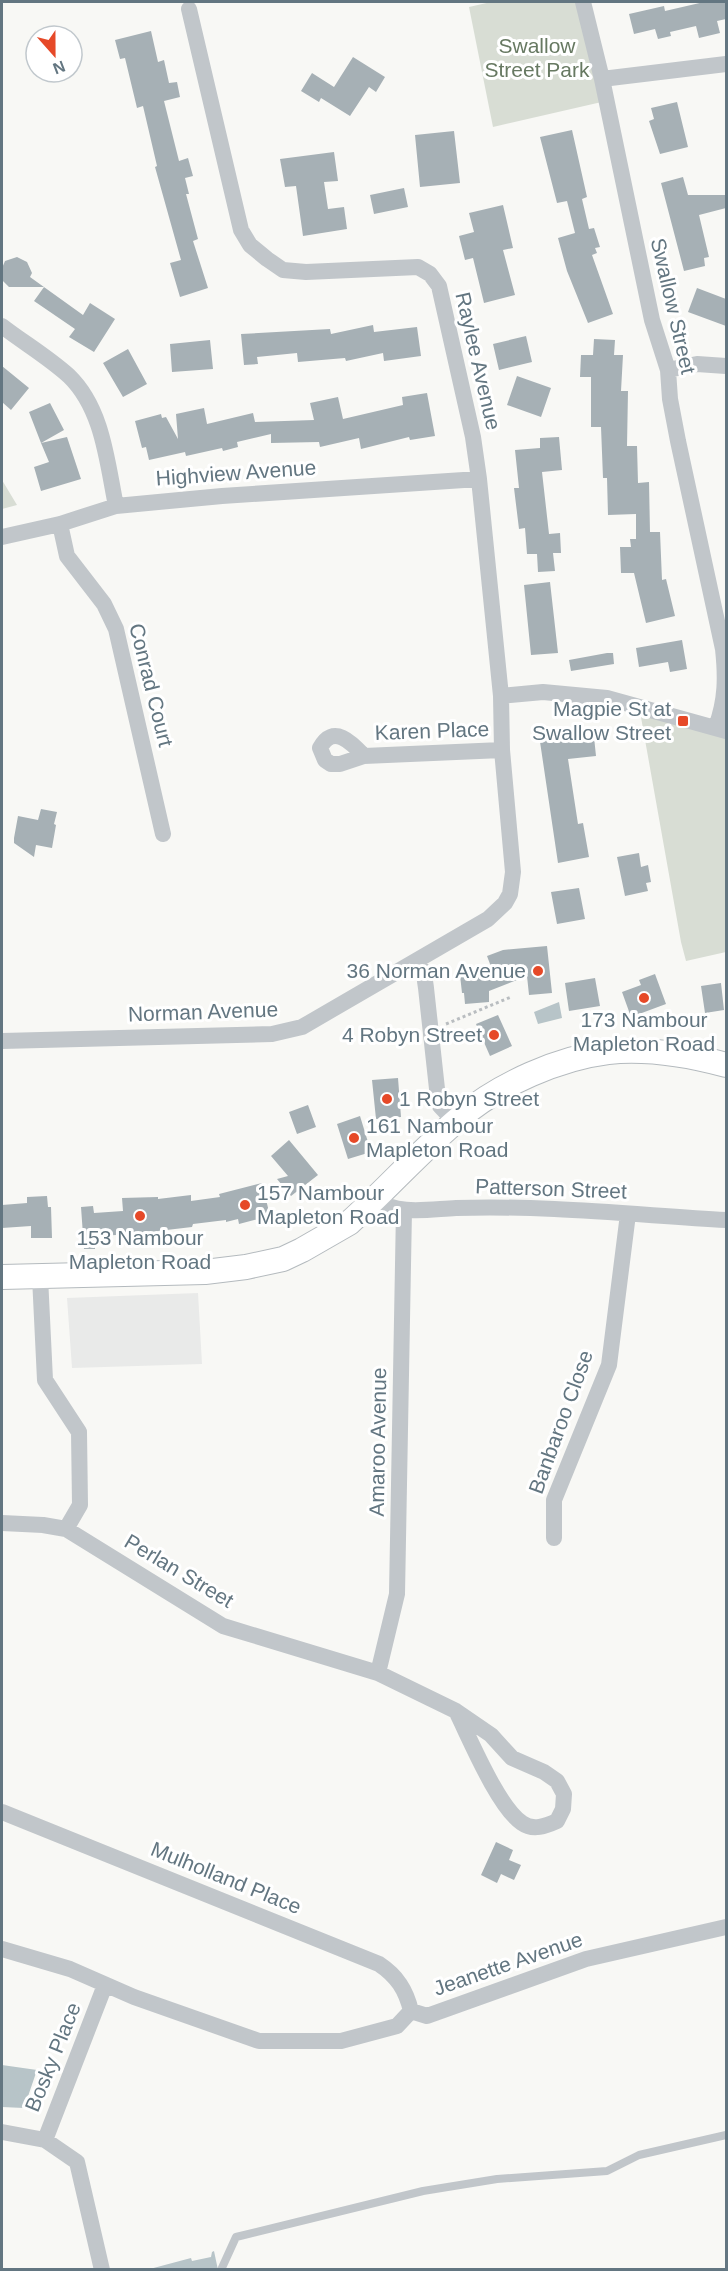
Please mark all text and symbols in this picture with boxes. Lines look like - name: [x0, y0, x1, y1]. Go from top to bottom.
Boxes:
- north arrow: [24, 24, 84, 84]
- park label: Swallow Street Park: [484, 34, 590, 81]
- text: N: [51, 58, 68, 78]
- street label: Swallow Street: [647, 236, 700, 376]
- street label: Raylee Avenue: [451, 290, 506, 432]
- street label: Highview Avenue: [155, 455, 317, 490]
- street label: Conrad Court: [125, 621, 178, 749]
- place label: Magpie St at Swallow Street: [532, 697, 671, 744]
- marker: Magpie St at Swallow Street: [676, 714, 690, 728]
- street label: Karen Place: [374, 717, 490, 744]
- place label: 36 Norman Avenue: [347, 959, 526, 982]
- marker: 36 Norman Avenue: [531, 964, 545, 978]
- marker: 173 Nambour Mapleton Road: [637, 991, 651, 1005]
- street label: Norman Avenue: [128, 997, 278, 1026]
- place label: 173 Nambour Mapleton Road: [573, 1008, 715, 1055]
- place label: 4 Robyn Street: [342, 1023, 482, 1046]
- marker: 4 Robyn Street: [487, 1028, 501, 1042]
- place label: 1 Robyn Street: [399, 1087, 539, 1110]
- marker: 1 Robyn Street: [380, 1092, 394, 1106]
- place label: 161 Nambour Mapleton Road: [366, 1114, 508, 1161]
- marker: 161 Nambour Mapleton Road: [347, 1131, 361, 1145]
- street label: Patterson Street: [475, 1174, 627, 1203]
- place label: 157 Nambour Mapleton Road: [257, 1181, 399, 1228]
- marker: 157 Nambour Mapleton Road: [238, 1198, 252, 1212]
- marker: 153 Nambour Mapleton Road: [133, 1209, 147, 1223]
- place label: 153 Nambour Mapleton Road: [69, 1226, 211, 1273]
- street label: Banbaroo Close: [524, 1347, 597, 1497]
- street label: Amaroo Avenue: [365, 1367, 390, 1517]
- street label: Perlan Street: [121, 1529, 238, 1612]
- street label: Mulholland Place: [148, 1837, 305, 1918]
- street label: Jeanette Avenue: [430, 1927, 585, 2000]
- street label: Bosky Place: [20, 1999, 85, 2115]

